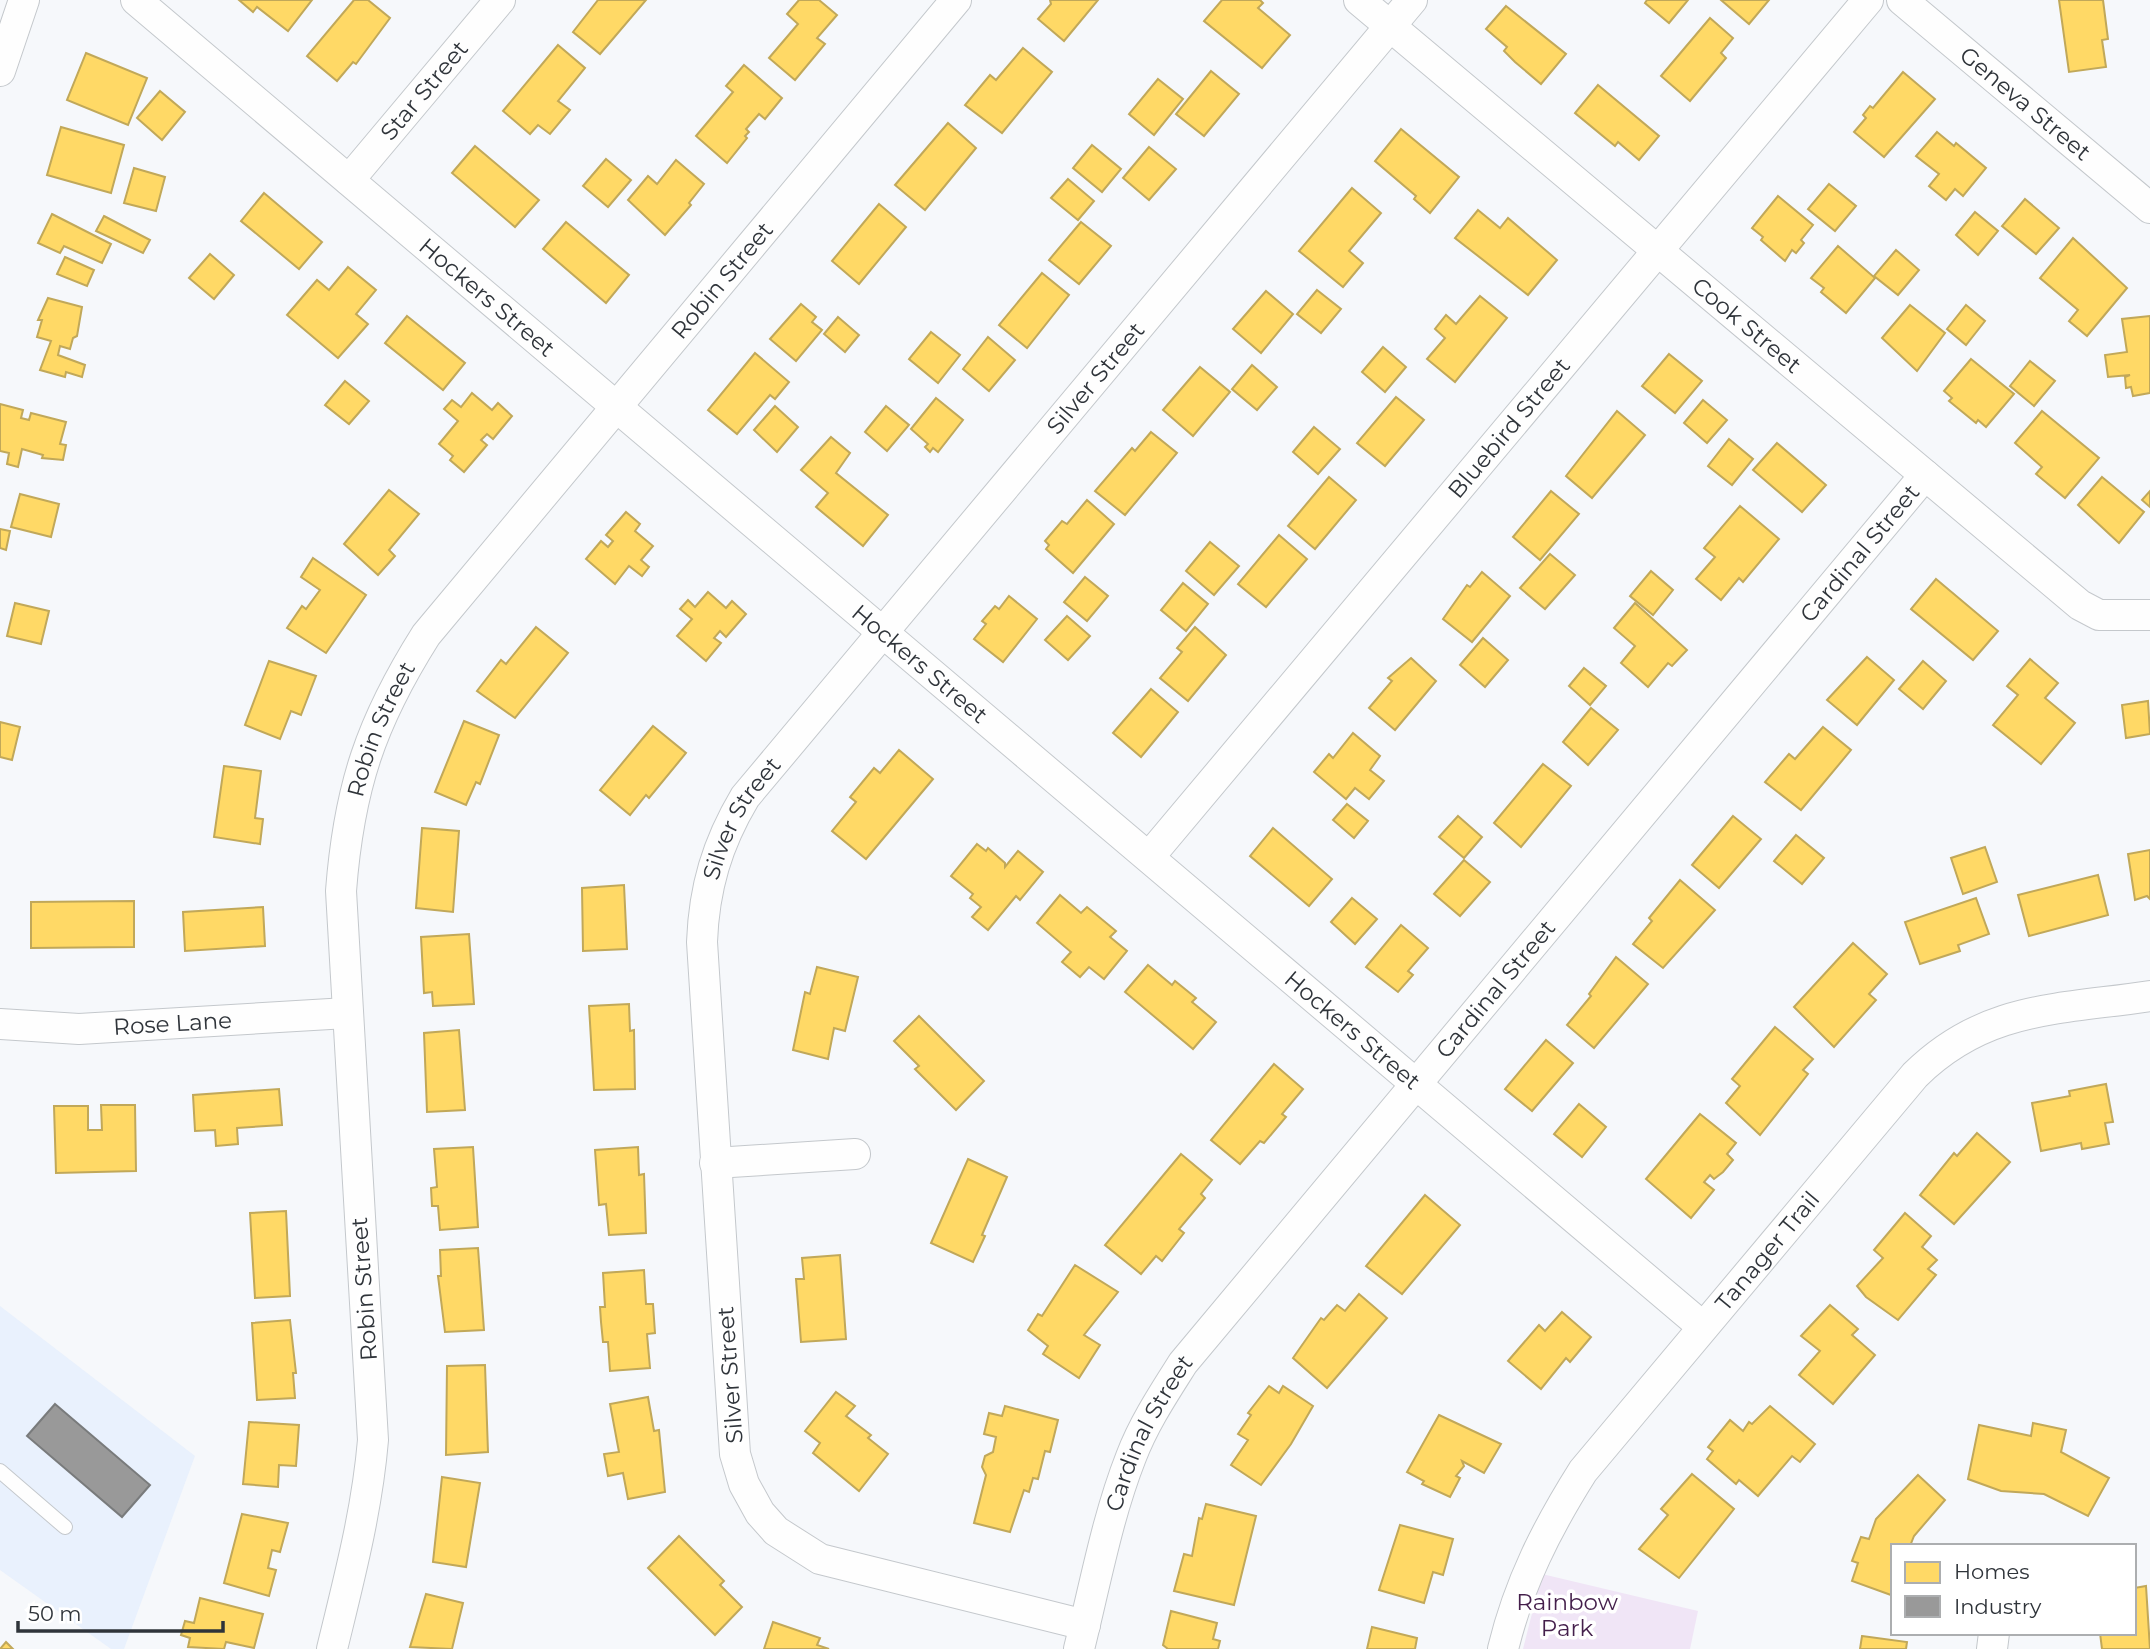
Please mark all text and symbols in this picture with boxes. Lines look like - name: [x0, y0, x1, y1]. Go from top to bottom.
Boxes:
- street label: Star Street: [374, 35, 474, 146]
- street label: Geneva Street: [1954, 41, 2096, 166]
- street label: Robin Street: [665, 216, 779, 345]
- street label: Hockers Street: [413, 232, 561, 363]
- street label: Cook Street: [1686, 271, 1807, 379]
- street label: Silver Street: [1041, 316, 1150, 440]
- street label: Bluebird Street: [1442, 352, 1576, 504]
- street label: Cardinal Street: [1794, 478, 1925, 628]
- street label: Hockers Street: [846, 598, 993, 729]
- street label: Robin Street: [341, 656, 421, 800]
- street label: Silver Street: [697, 751, 786, 883]
- street label: Cardinal Street: [1430, 914, 1561, 1064]
- street label: Hockers Street: [1279, 965, 1426, 1095]
- street label: Rose Lane: [113, 1006, 233, 1041]
- street label: Tanager Trail: [1709, 1186, 1825, 1317]
- street label: Robin Street: [345, 1216, 383, 1362]
- street label: Silver Street: [711, 1306, 749, 1444]
- street label: Cardinal Street: [1099, 1349, 1198, 1515]
- legend: [1891, 1544, 2136, 1635]
- text: Homes: [1954, 1559, 2029, 1584]
- park label: Rainbow Park: [1516, 1588, 1619, 1642]
- scale bar: [18, 1590, 222, 1634]
- text: Industry: [1954, 1594, 2042, 1619]
- text: 50 m: [28, 1601, 82, 1626]

